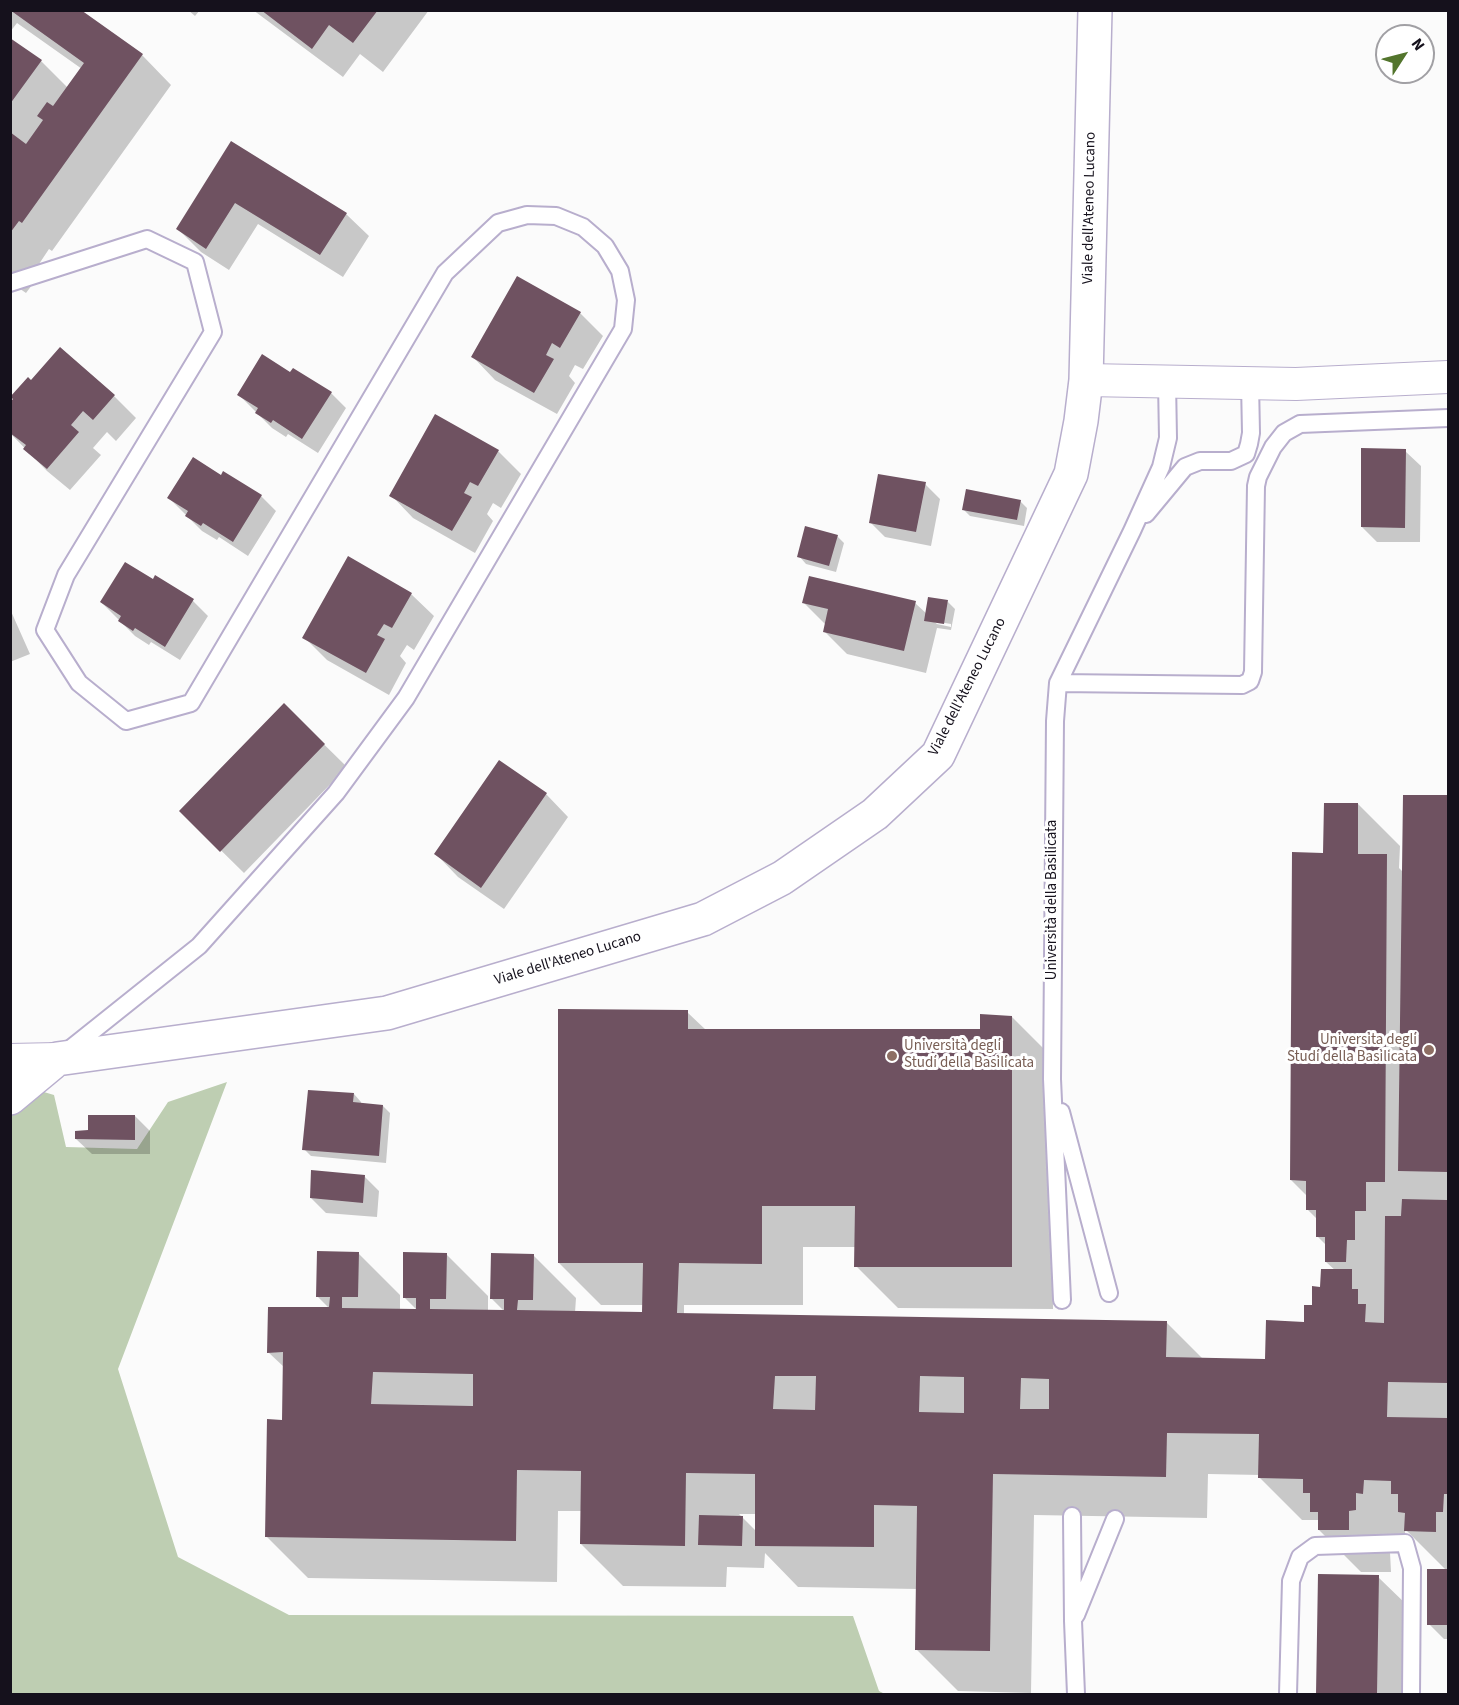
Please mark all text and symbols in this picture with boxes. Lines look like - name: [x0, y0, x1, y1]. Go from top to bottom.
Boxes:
- north arrow: [1375, 24, 1435, 84]
- text: N: [1406, 34, 1430, 55]
- street label: Viale dell'Ateneo Lucano: [1080, 132, 1100, 284]
- street label: Viale dell'Ateneo Lucano: [925, 615, 1011, 759]
- street label: Università della Basilicata: [1044, 820, 1062, 980]
- street label: Viale dell'Ateneo Lucano: [492, 928, 644, 990]
- place label: Universita degli Studi della Basilicata: [1287, 1032, 1417, 1067]
- place label: Università degli Studi della Basilicata: [904, 1038, 1034, 1073]
- marker: Universita degli Studi della Basilicata: [1422, 1043, 1436, 1057]
- marker: Università degli Studi della Basilicata: [885, 1049, 899, 1063]

